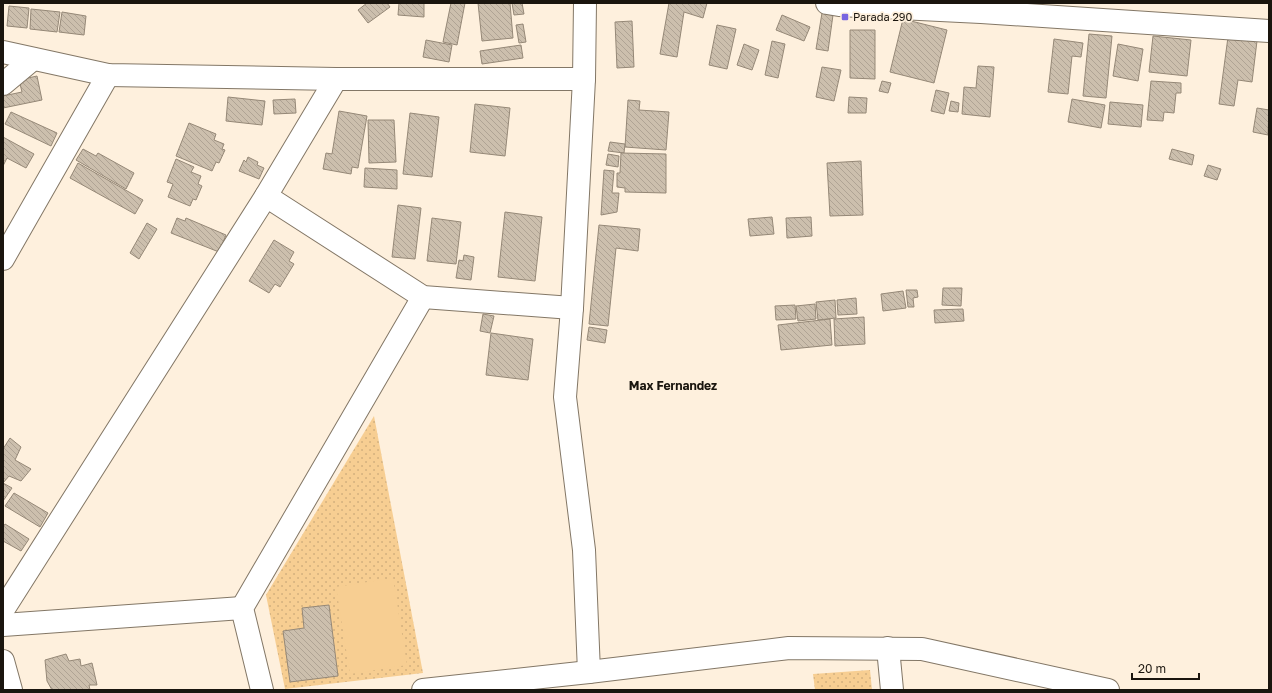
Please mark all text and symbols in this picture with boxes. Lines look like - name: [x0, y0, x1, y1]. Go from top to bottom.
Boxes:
- place label: Parada 290: [853, 10, 912, 23]
- marker: Parada 290: [840, 12, 850, 22]
- district label: Max Fernandez: [629, 378, 717, 393]
- scale bar: [1132, 655, 1199, 681]
- text: 20 m: [1138, 661, 1166, 676]

